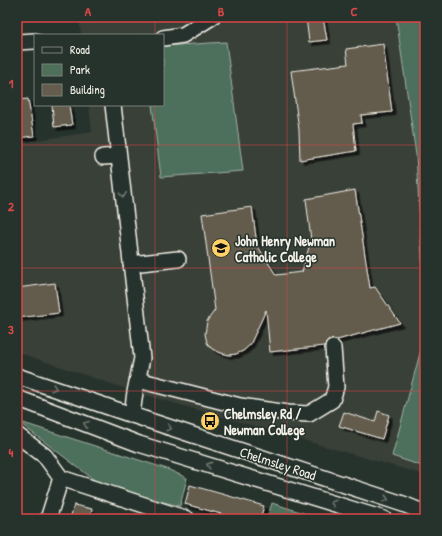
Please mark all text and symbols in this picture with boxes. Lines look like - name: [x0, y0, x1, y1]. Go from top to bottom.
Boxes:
- text: A: [85, 2, 92, 20]
- text: B: [218, 2, 225, 20]
- text: C: [350, 2, 358, 20]
- legend: [34, 34, 164, 106]
- text: Road: [70, 41, 90, 58]
- text: Park: [70, 61, 90, 78]
- text: 1: [9, 74, 14, 92]
- text: Building: [70, 81, 105, 98]
- one-way arrow: [118, 192, 127, 198]
- text: 2: [8, 197, 15, 215]
- place label: John Henry Newman Catholic College: [235, 231, 335, 268]
- school or university icon: John Henry Newman Catholic College: [210, 237, 232, 259]
- text: 3: [8, 320, 14, 338]
- one-way arrow: [50, 384, 57, 392]
- place label: Chelmsley Rd / Newman College: [224, 404, 305, 441]
- bus stop icon: Chelmsley Rd / Newman College: [199, 410, 221, 432]
- one-way arrow: [82, 420, 89, 428]
- one-way arrow: [166, 423, 173, 431]
- street label: Chelmsley Road: [237, 442, 319, 485]
- text: 4: [9, 443, 14, 461]
- one-way arrow: [206, 461, 213, 470]
- one-way arrow: [382, 494, 389, 502]
- one-way arrow: [330, 499, 337, 508]

